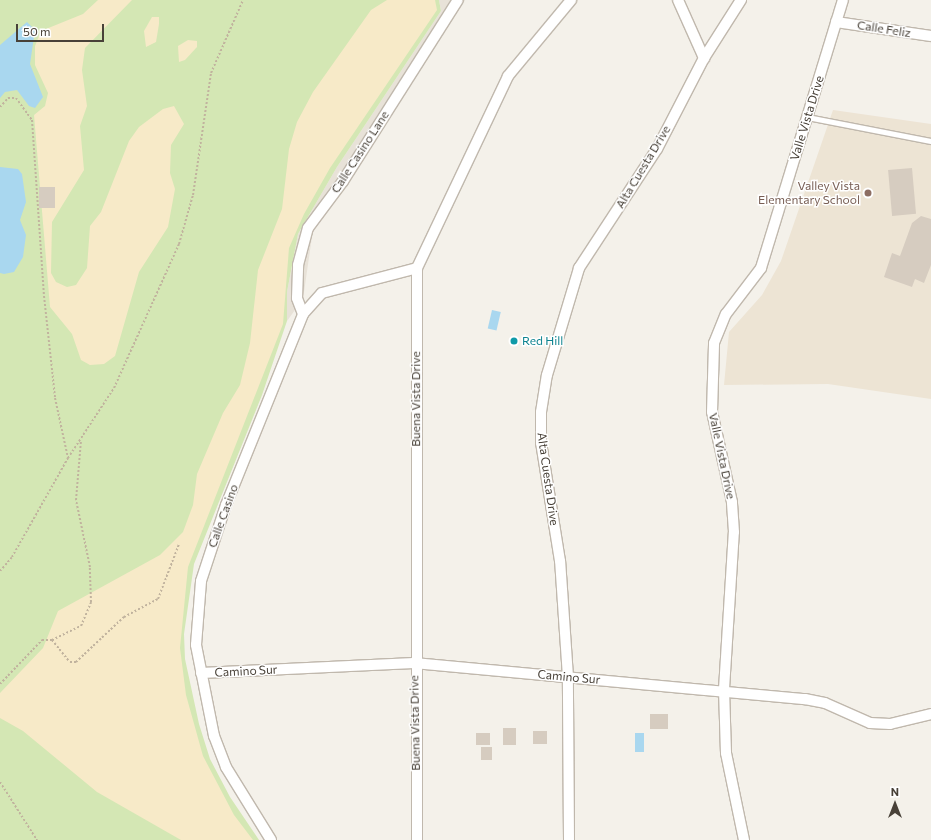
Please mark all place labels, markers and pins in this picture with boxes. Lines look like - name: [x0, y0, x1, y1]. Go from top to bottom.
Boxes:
- place label: Valley Vista Elementary School: [758, 179, 860, 207]
- marker: Valley Vista Elementary School: [863, 188, 873, 198]
- place label: Red Hill: [522, 334, 563, 348]
- marker: Red Hill: [509, 336, 519, 346]

